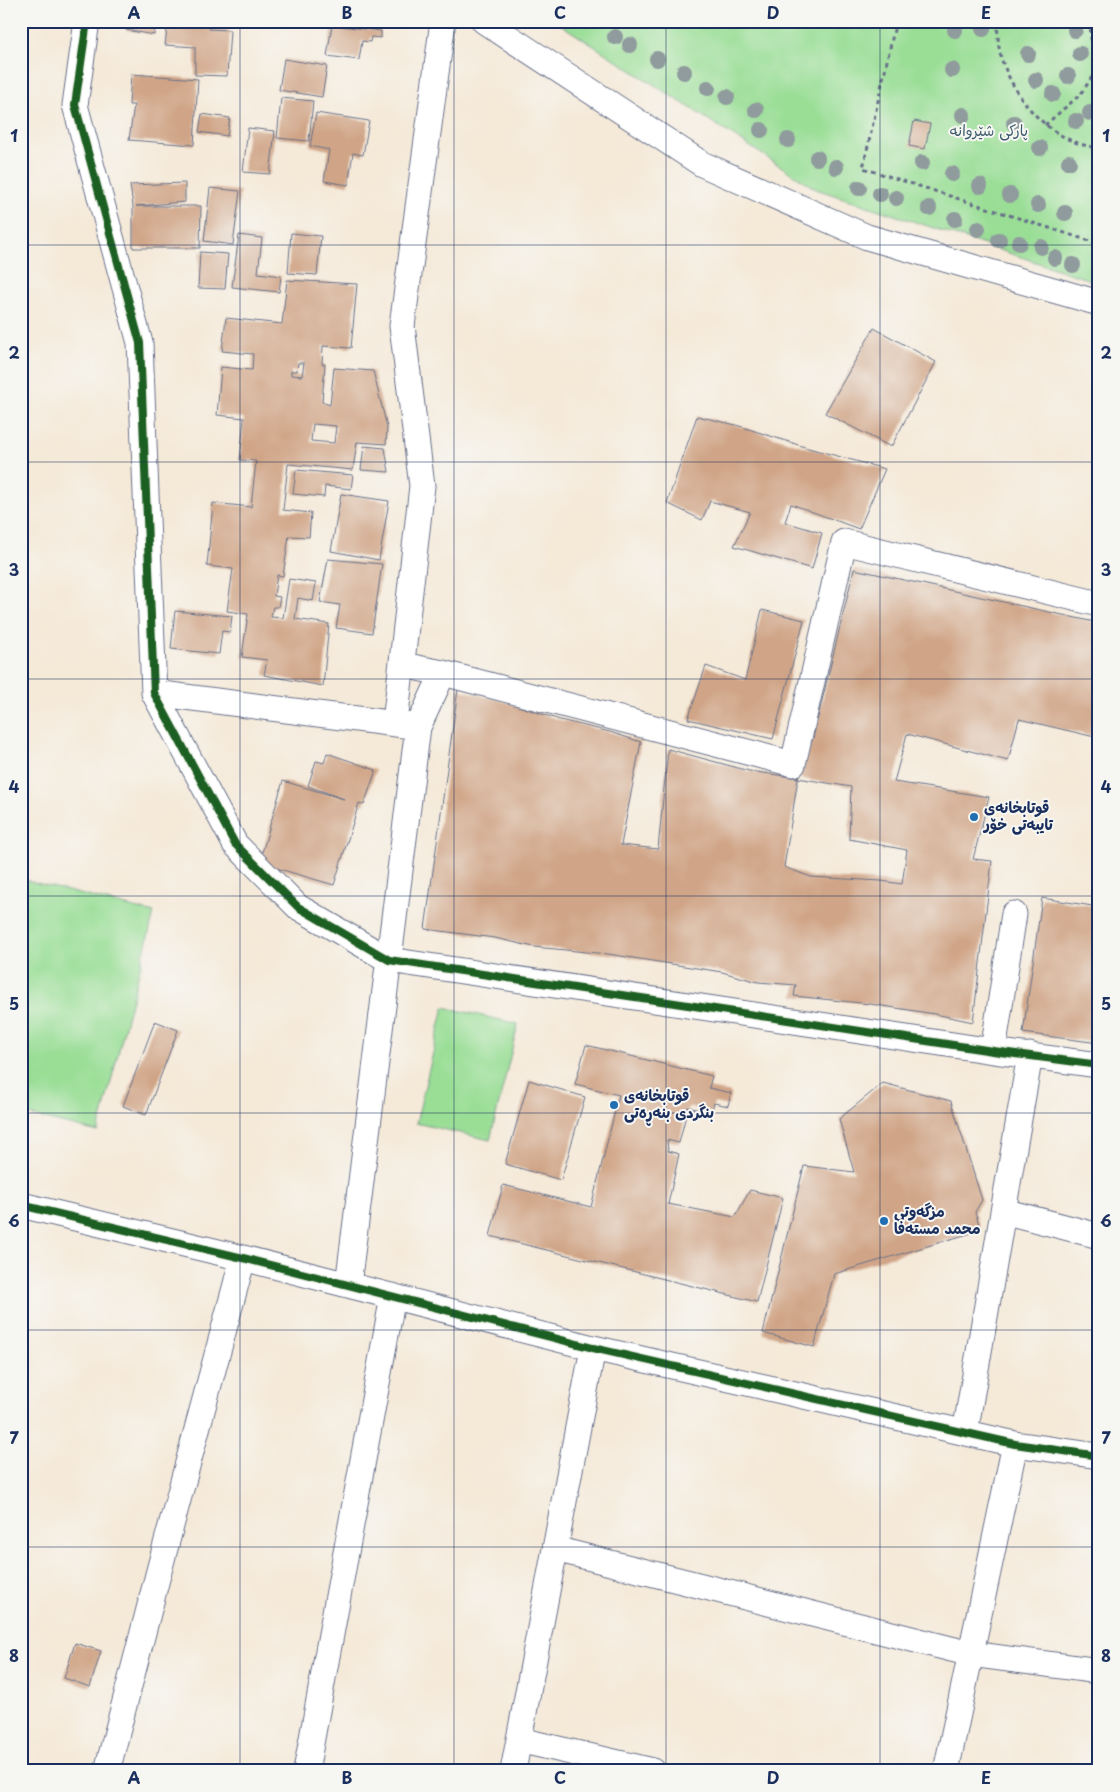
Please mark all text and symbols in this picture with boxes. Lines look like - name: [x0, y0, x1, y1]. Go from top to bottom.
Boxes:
- text: A: [128, 0, 141, 24]
- text: B: [342, 0, 353, 24]
- text: C: [554, 0, 566, 24]
- text: D: [767, 0, 779, 24]
- text: E: [981, 0, 991, 24]
- park label: پارکی شێروانە: [950, 118, 1028, 141]
- text: 1: [10, 123, 18, 147]
- text: 1: [1102, 123, 1110, 147]
- text: 2: [8, 340, 20, 364]
- text: 2: [1100, 340, 1112, 364]
- text: 3: [9, 557, 19, 581]
- text: 3: [1101, 557, 1111, 581]
- text: 4: [9, 774, 20, 798]
- text: 4: [1101, 774, 1112, 798]
- place label: قوتابخانەی تایبەتی خۆر: [982, 795, 1054, 835]
- marker: قوتابخانەی تایبەتی خۆر: [968, 811, 980, 823]
- text: 5: [9, 991, 19, 1015]
- text: 5: [1101, 991, 1111, 1015]
- place label: قوتابخانەی بنگردی بنەڕەتی: [624, 1083, 714, 1126]
- marker: قوتابخانەی بنگردی بنەڕەتی: [608, 1099, 620, 1111]
- place label: مزگەوتی محمد مستەفا: [894, 1199, 981, 1239]
- text: 6: [8, 1208, 20, 1232]
- text: 6: [1100, 1208, 1112, 1232]
- marker: مزگەوتی محمد مستەفا: [878, 1215, 890, 1227]
- text: 7: [9, 1425, 19, 1449]
- text: 7: [1101, 1425, 1111, 1449]
- text: 8: [9, 1643, 19, 1667]
- text: 8: [1101, 1643, 1111, 1667]
- text: A: [128, 1765, 141, 1789]
- text: B: [342, 1765, 353, 1789]
- text: C: [554, 1765, 566, 1789]
- text: D: [767, 1765, 779, 1789]
- text: E: [981, 1765, 991, 1789]

